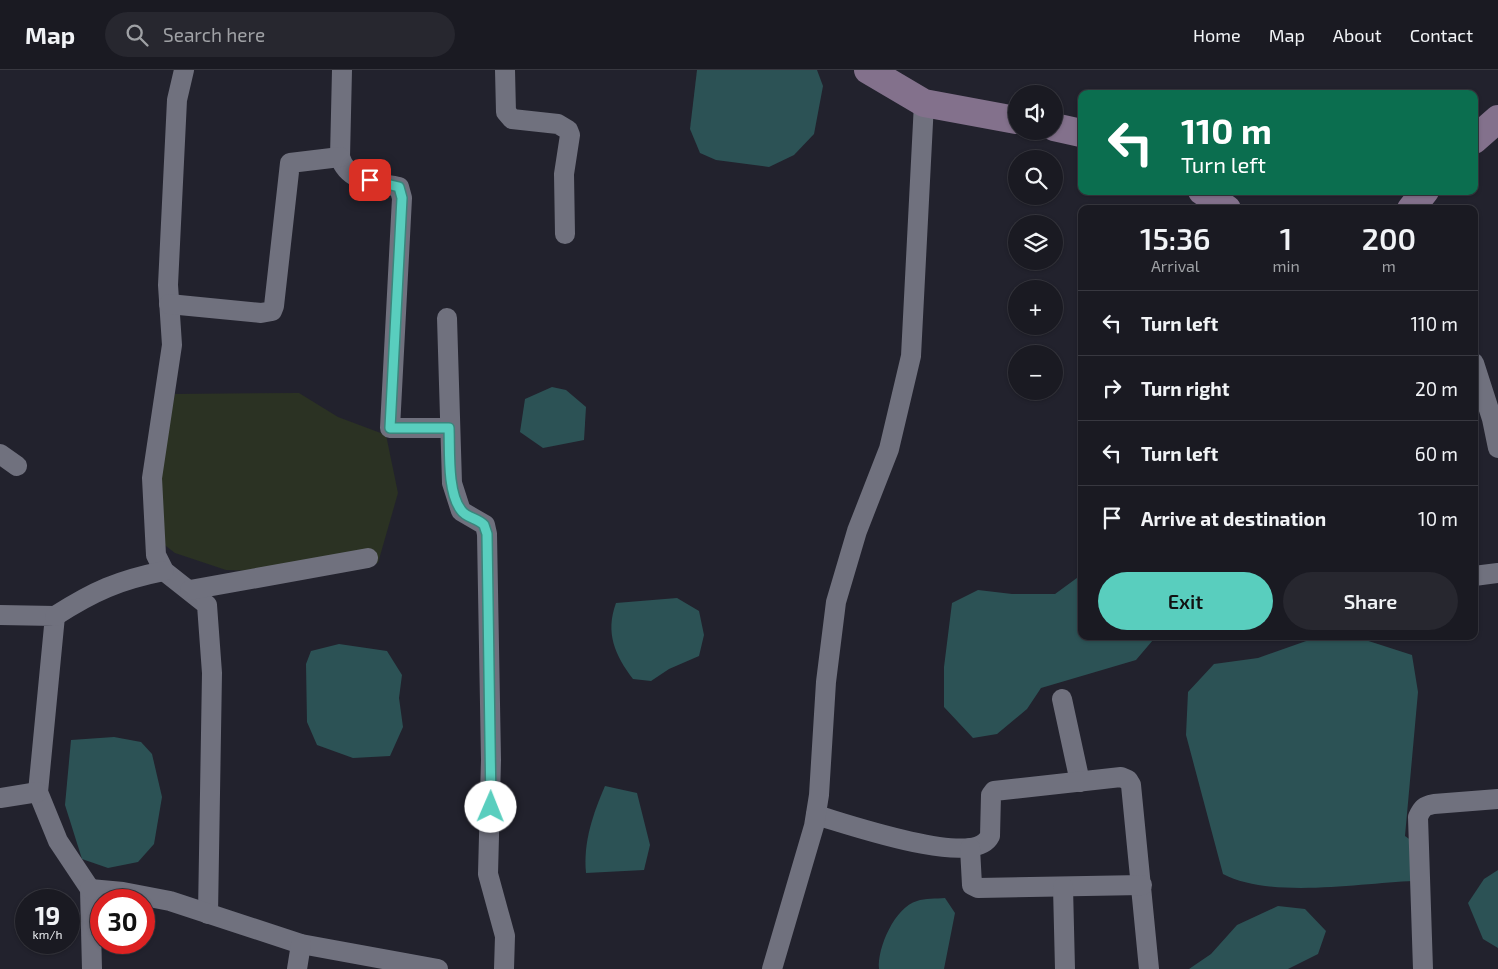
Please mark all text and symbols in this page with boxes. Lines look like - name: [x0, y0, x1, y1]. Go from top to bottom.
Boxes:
- search box: [105, 12, 455, 57]
- text: Map: [25, 20, 75, 49]
- icon: search: [123, 21, 151, 49]
- text: Search here: [163, 23, 265, 46]
- text: Home: [1193, 24, 1241, 46]
- text: Map: [1269, 24, 1305, 46]
- text: About: [1333, 24, 1382, 46]
- text: Contact: [1410, 24, 1473, 46]
- map controls: [1008, 85, 1063, 400]
- button: sound: [1008, 85, 1063, 140]
- text: 110 m: [1181, 109, 1272, 151]
- icon: left: [1098, 110, 1163, 175]
- button: search: [1008, 150, 1063, 205]
- text: Turn left: [1181, 151, 1266, 177]
- pin: [349, 159, 391, 201]
- icon: arrive: [356, 166, 384, 194]
- button: layers: [1008, 215, 1063, 270]
- text: 15:36: [1140, 220, 1211, 256]
- text: 1: [1280, 220, 1292, 256]
- text: 200: [1362, 220, 1416, 256]
- text: Arrival: [1151, 256, 1200, 275]
- text: min: [1273, 256, 1300, 275]
- text: m: [1382, 256, 1396, 275]
- button: +: [1008, 280, 1063, 335]
- icon: left: [1098, 309, 1126, 337]
- text: Turn left: [1141, 312, 1218, 335]
- text: 110 m: [1411, 312, 1458, 335]
- button: −: [1008, 345, 1063, 400]
- icon: right: [1098, 374, 1126, 402]
- text: Turn right: [1141, 377, 1229, 400]
- text: 20 m: [1415, 377, 1458, 400]
- icon: left: [1098, 439, 1126, 467]
- text: Turn left: [1141, 442, 1218, 465]
- text: 60 m: [1415, 442, 1458, 465]
- icon: arrive: [1098, 504, 1126, 532]
- text: Arrive at destination: [1141, 507, 1326, 530]
- text: 10 m: [1418, 507, 1458, 530]
- button: Exit: [1098, 572, 1273, 630]
- button: Share: [1283, 572, 1458, 630]
- position arrow: [464, 780, 516, 832]
- speed limit sign: 30: [90, 889, 155, 954]
- text: 19: [35, 900, 60, 930]
- text: km/h: [33, 927, 62, 941]

